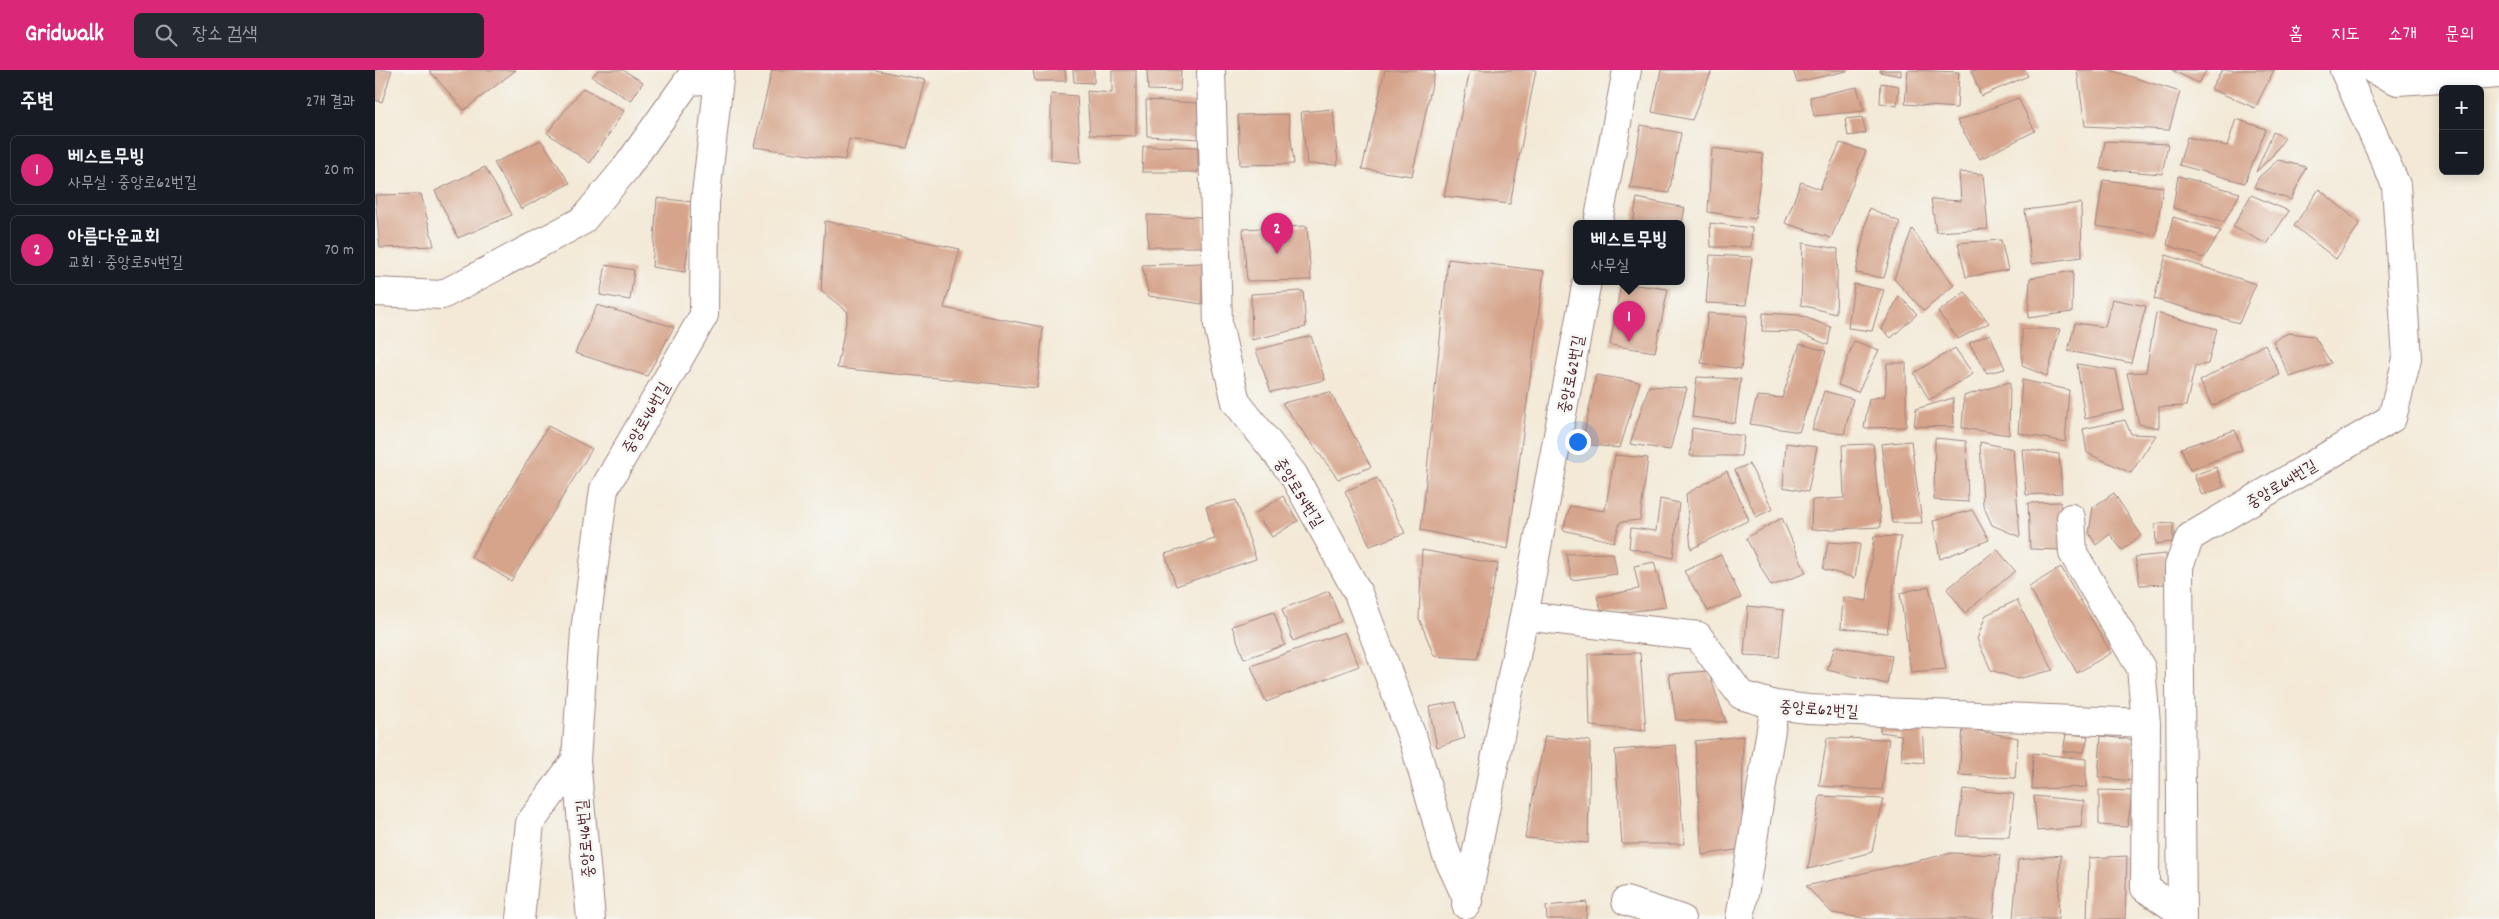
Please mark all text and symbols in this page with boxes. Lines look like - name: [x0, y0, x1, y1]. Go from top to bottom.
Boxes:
- search box: [134, 13, 484, 58]
- text: Gridwalk: [25, 18, 104, 52]
- icon: search: [152, 21, 180, 49]
- text: 장소 검색: [192, 22, 257, 49]
- text: 홈: [2289, 23, 2303, 48]
- text: 지도: [2331, 23, 2360, 48]
- text: 소개: [2388, 23, 2417, 48]
- text: 문의: [2445, 23, 2474, 48]
- map controls: [2439, 85, 2484, 175]
- button: +: [2439, 85, 2484, 130]
- text: 주변: [20, 88, 54, 118]
- text: 2개 결과: [306, 91, 355, 114]
- button: −: [2439, 130, 2484, 175]
- text: 베스트무빙: [68, 145, 144, 172]
- text: 1: [35, 159, 39, 182]
- text: 20 m: [324, 159, 354, 182]
- text: 사무실 · 중앙로62번길: [68, 172, 197, 195]
- pin: 2: [1261, 213, 1293, 254]
- popup: [1573, 220, 1685, 285]
- text: 아름다운교회: [68, 225, 160, 252]
- text: 베스트무빙: [1591, 228, 1667, 255]
- text: 2: [34, 239, 41, 262]
- text: 70 m: [324, 239, 354, 262]
- text: 교회 · 중앙로54번길: [68, 252, 183, 275]
- text: 사무실: [1591, 255, 1629, 278]
- pin: 1: [1613, 301, 1645, 342]
- street label: 중앙로62번길: [1554, 333, 1591, 416]
- street label: 중앙로46번길: [617, 378, 677, 458]
- your location: [1565, 429, 1591, 455]
- street label: 중앙로54번길: [1267, 454, 1328, 533]
- street label: 중앙로64번길: [2243, 455, 2322, 515]
- street label: 중앙로62번길: [1779, 696, 1859, 725]
- street label: 중앙로46번길: [572, 798, 601, 879]

